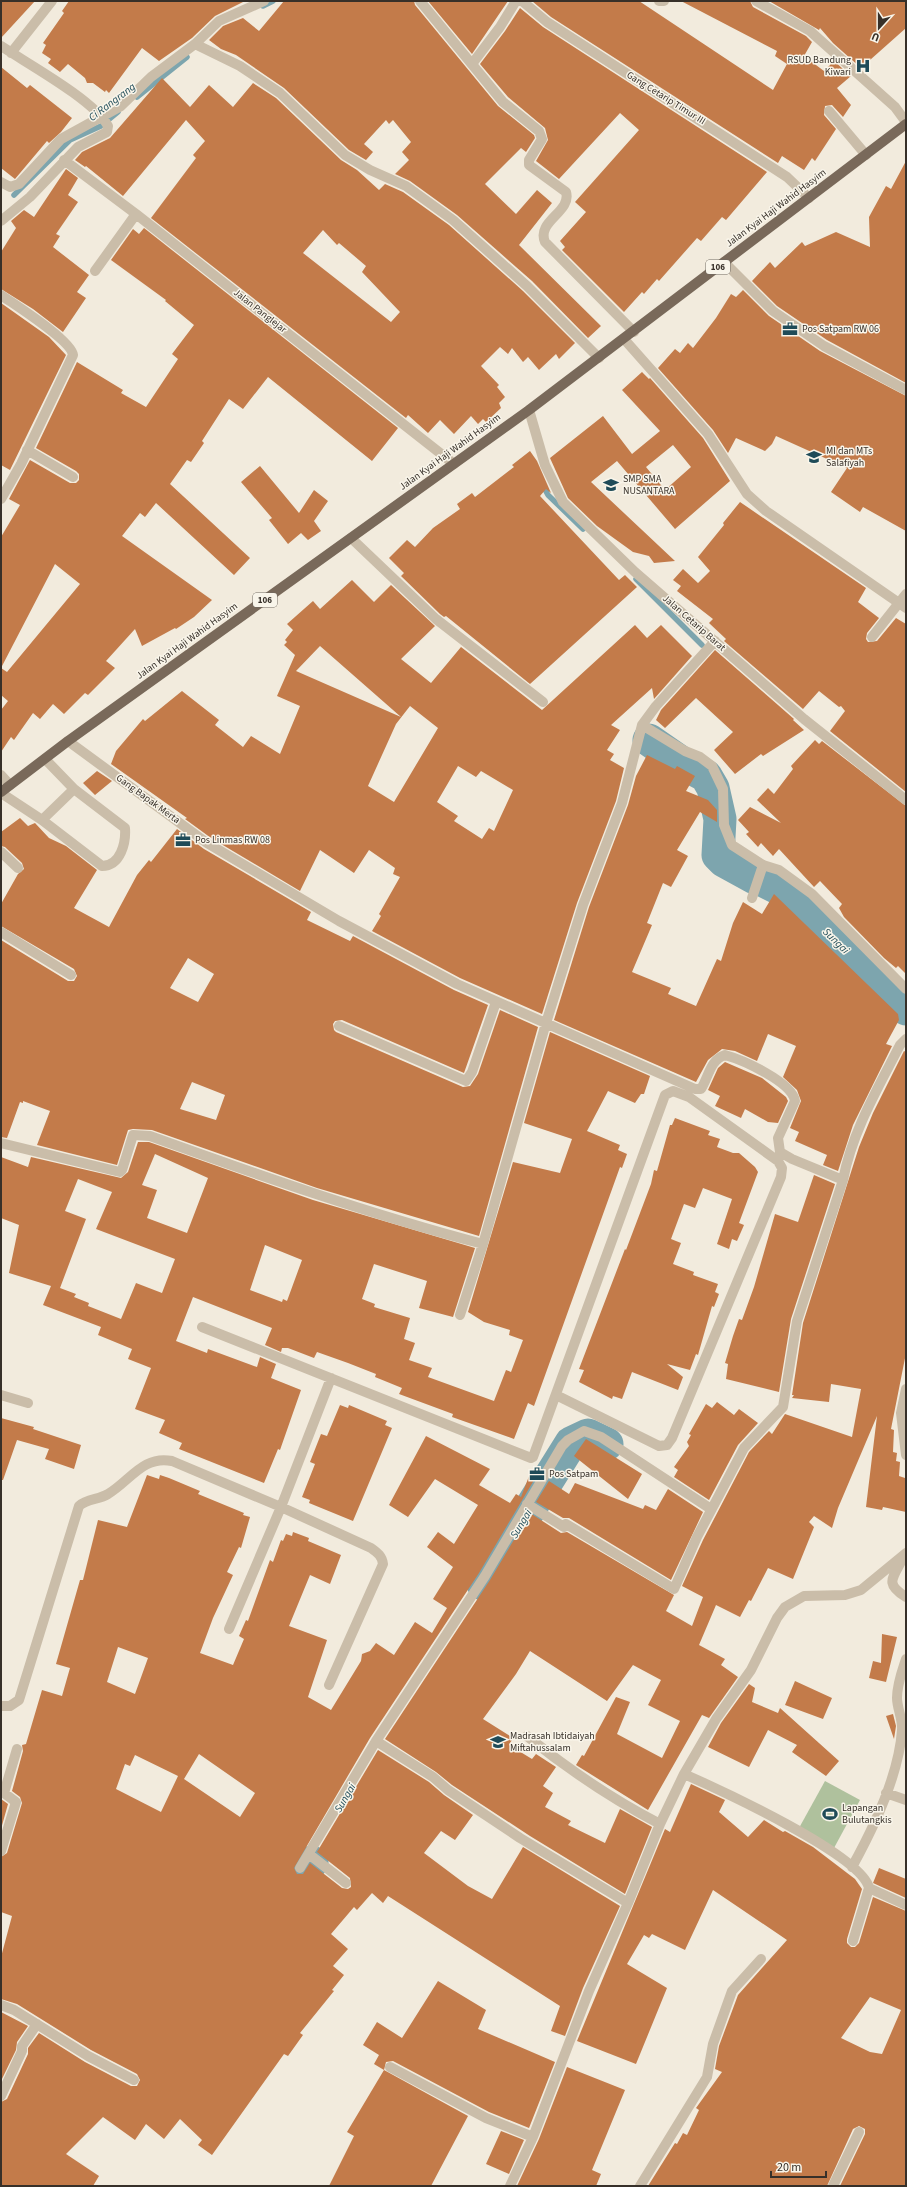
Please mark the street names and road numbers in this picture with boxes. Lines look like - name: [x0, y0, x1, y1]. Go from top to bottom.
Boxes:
- street label: Gang Cetarip Timur III: [624, 68, 708, 128]
- street label: Jalan Kyai Haji Wahid Hasyim: [723, 166, 829, 250]
- road number: 106: [706, 260, 730, 274]
- street label: Jalan Panglejar: [230, 286, 290, 337]
- street label: Jalan Kyai Haji Wahid Hasyim: [396, 410, 504, 494]
- street label: Jalan Cetarip Barat: [659, 592, 729, 655]
- road number: 106: [253, 593, 277, 607]
- street label: Jalan Kyai Haji Wahid Hasyim: [133, 599, 241, 683]
- street label: Gang Bapak Merta: [113, 771, 183, 827]

